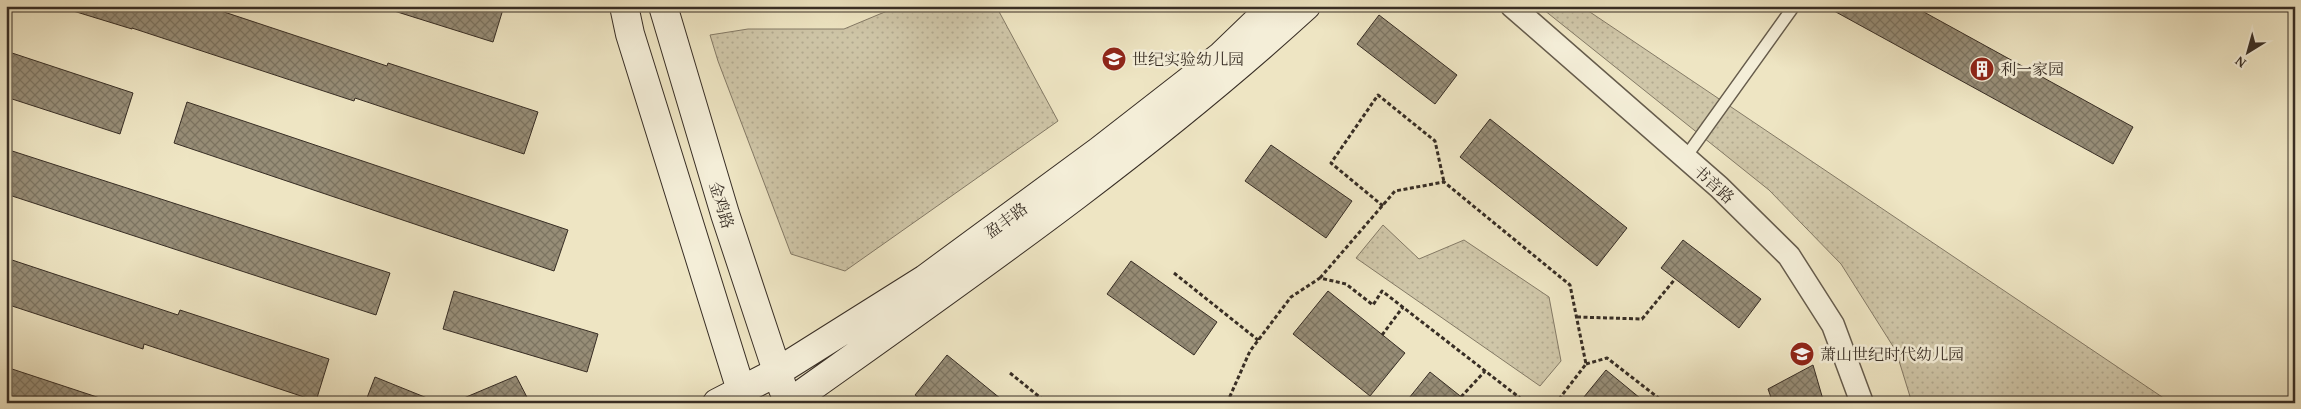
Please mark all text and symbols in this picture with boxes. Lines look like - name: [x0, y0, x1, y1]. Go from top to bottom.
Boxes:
- north arrow: [2224, 28, 2274, 78]
- school or university icon: 世纪实验幼儿园: [1101, 46, 1127, 72]
- place label: 世纪实验幼儿园: [1132, 47, 1244, 71]
- text: N: [2230, 51, 2250, 73]
- building icon: 利一家园: [1969, 56, 1995, 82]
- place label: 利一家园: [2000, 57, 2064, 81]
- street label: 书音路: [1688, 159, 1740, 209]
- street label: 金鸡路: [704, 179, 740, 231]
- street label: 盈丰路: [980, 196, 1032, 244]
- school or university icon: 萧山世纪时代幼儿园: [1789, 341, 1815, 367]
- place label: 萧山世纪时代幼儿园: [1820, 342, 1964, 366]

